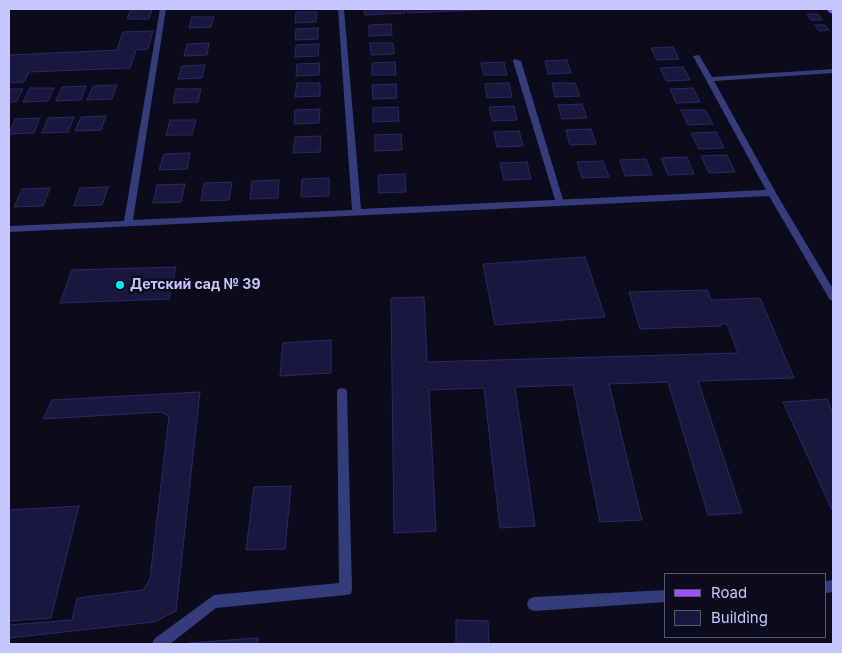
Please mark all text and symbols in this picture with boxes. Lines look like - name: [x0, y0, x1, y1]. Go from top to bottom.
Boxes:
- place label: Детский сад № 39: [130, 277, 260, 293]
- marker: Детский сад № 39: [114, 279, 126, 291]
- legend: [664, 573, 827, 638]
- text: Road: [711, 583, 747, 602]
- text: Building: [711, 608, 768, 627]

